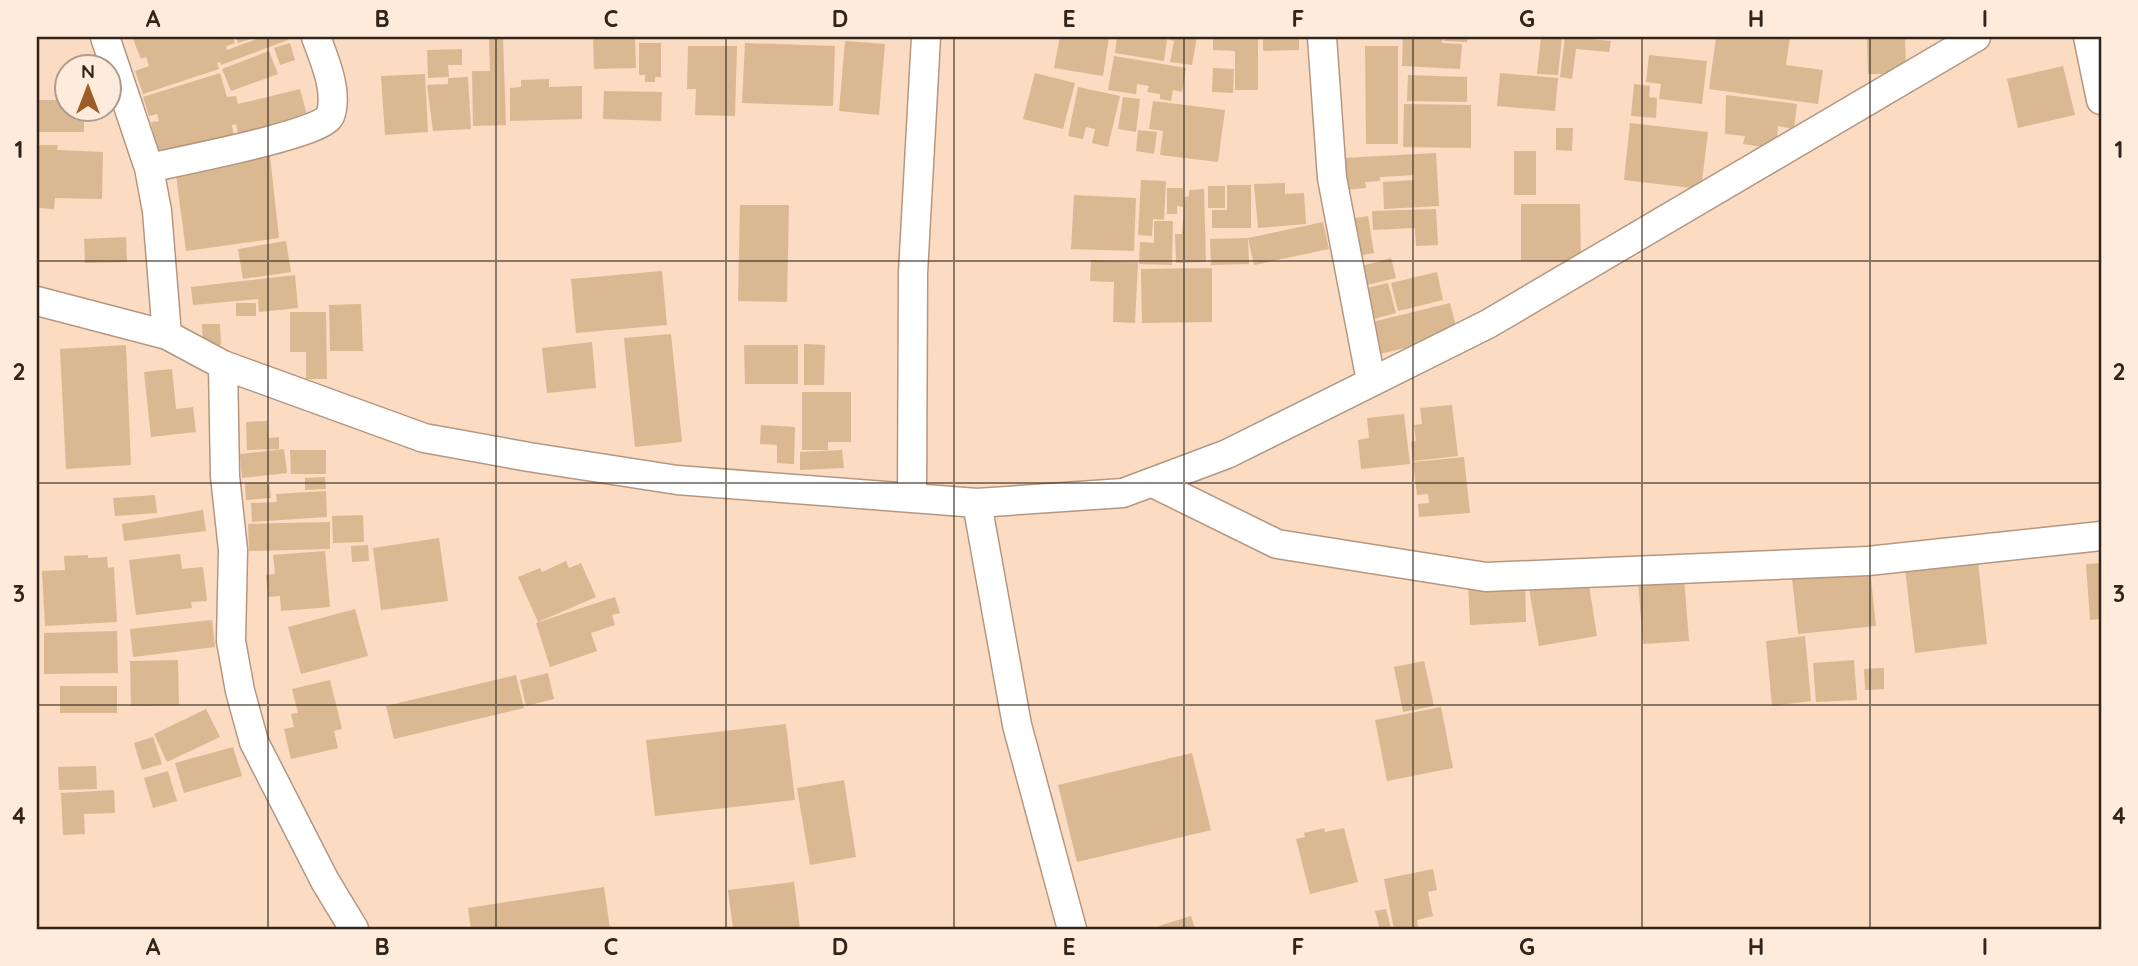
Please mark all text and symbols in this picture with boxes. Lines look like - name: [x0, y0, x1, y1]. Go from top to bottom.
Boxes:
- text: A: [146, 4, 161, 33]
- text: B: [374, 4, 390, 33]
- text: C: [604, 4, 618, 33]
- text: D: [832, 4, 848, 33]
- text: E: [1062, 4, 1076, 33]
- text: F: [1292, 4, 1304, 33]
- text: G: [1519, 4, 1535, 33]
- text: H: [1748, 4, 1764, 33]
- text: I: [1982, 4, 1988, 33]
- north arrow: [52, 52, 122, 122]
- text: N: [81, 59, 95, 83]
- text: 1: [15, 135, 23, 164]
- text: 1: [2115, 135, 2123, 164]
- text: 2: [12, 357, 26, 386]
- text: 2: [2112, 357, 2126, 386]
- text: 3: [13, 579, 25, 608]
- text: 3: [2113, 579, 2125, 608]
- text: 4: [12, 801, 26, 830]
- text: 4: [2112, 801, 2126, 830]
- text: A: [146, 932, 161, 961]
- text: B: [374, 932, 390, 961]
- text: C: [604, 932, 618, 961]
- text: D: [832, 932, 848, 961]
- text: E: [1062, 932, 1076, 961]
- text: F: [1292, 932, 1304, 961]
- text: G: [1519, 932, 1535, 961]
- text: H: [1748, 932, 1764, 961]
- text: I: [1982, 932, 1988, 961]

